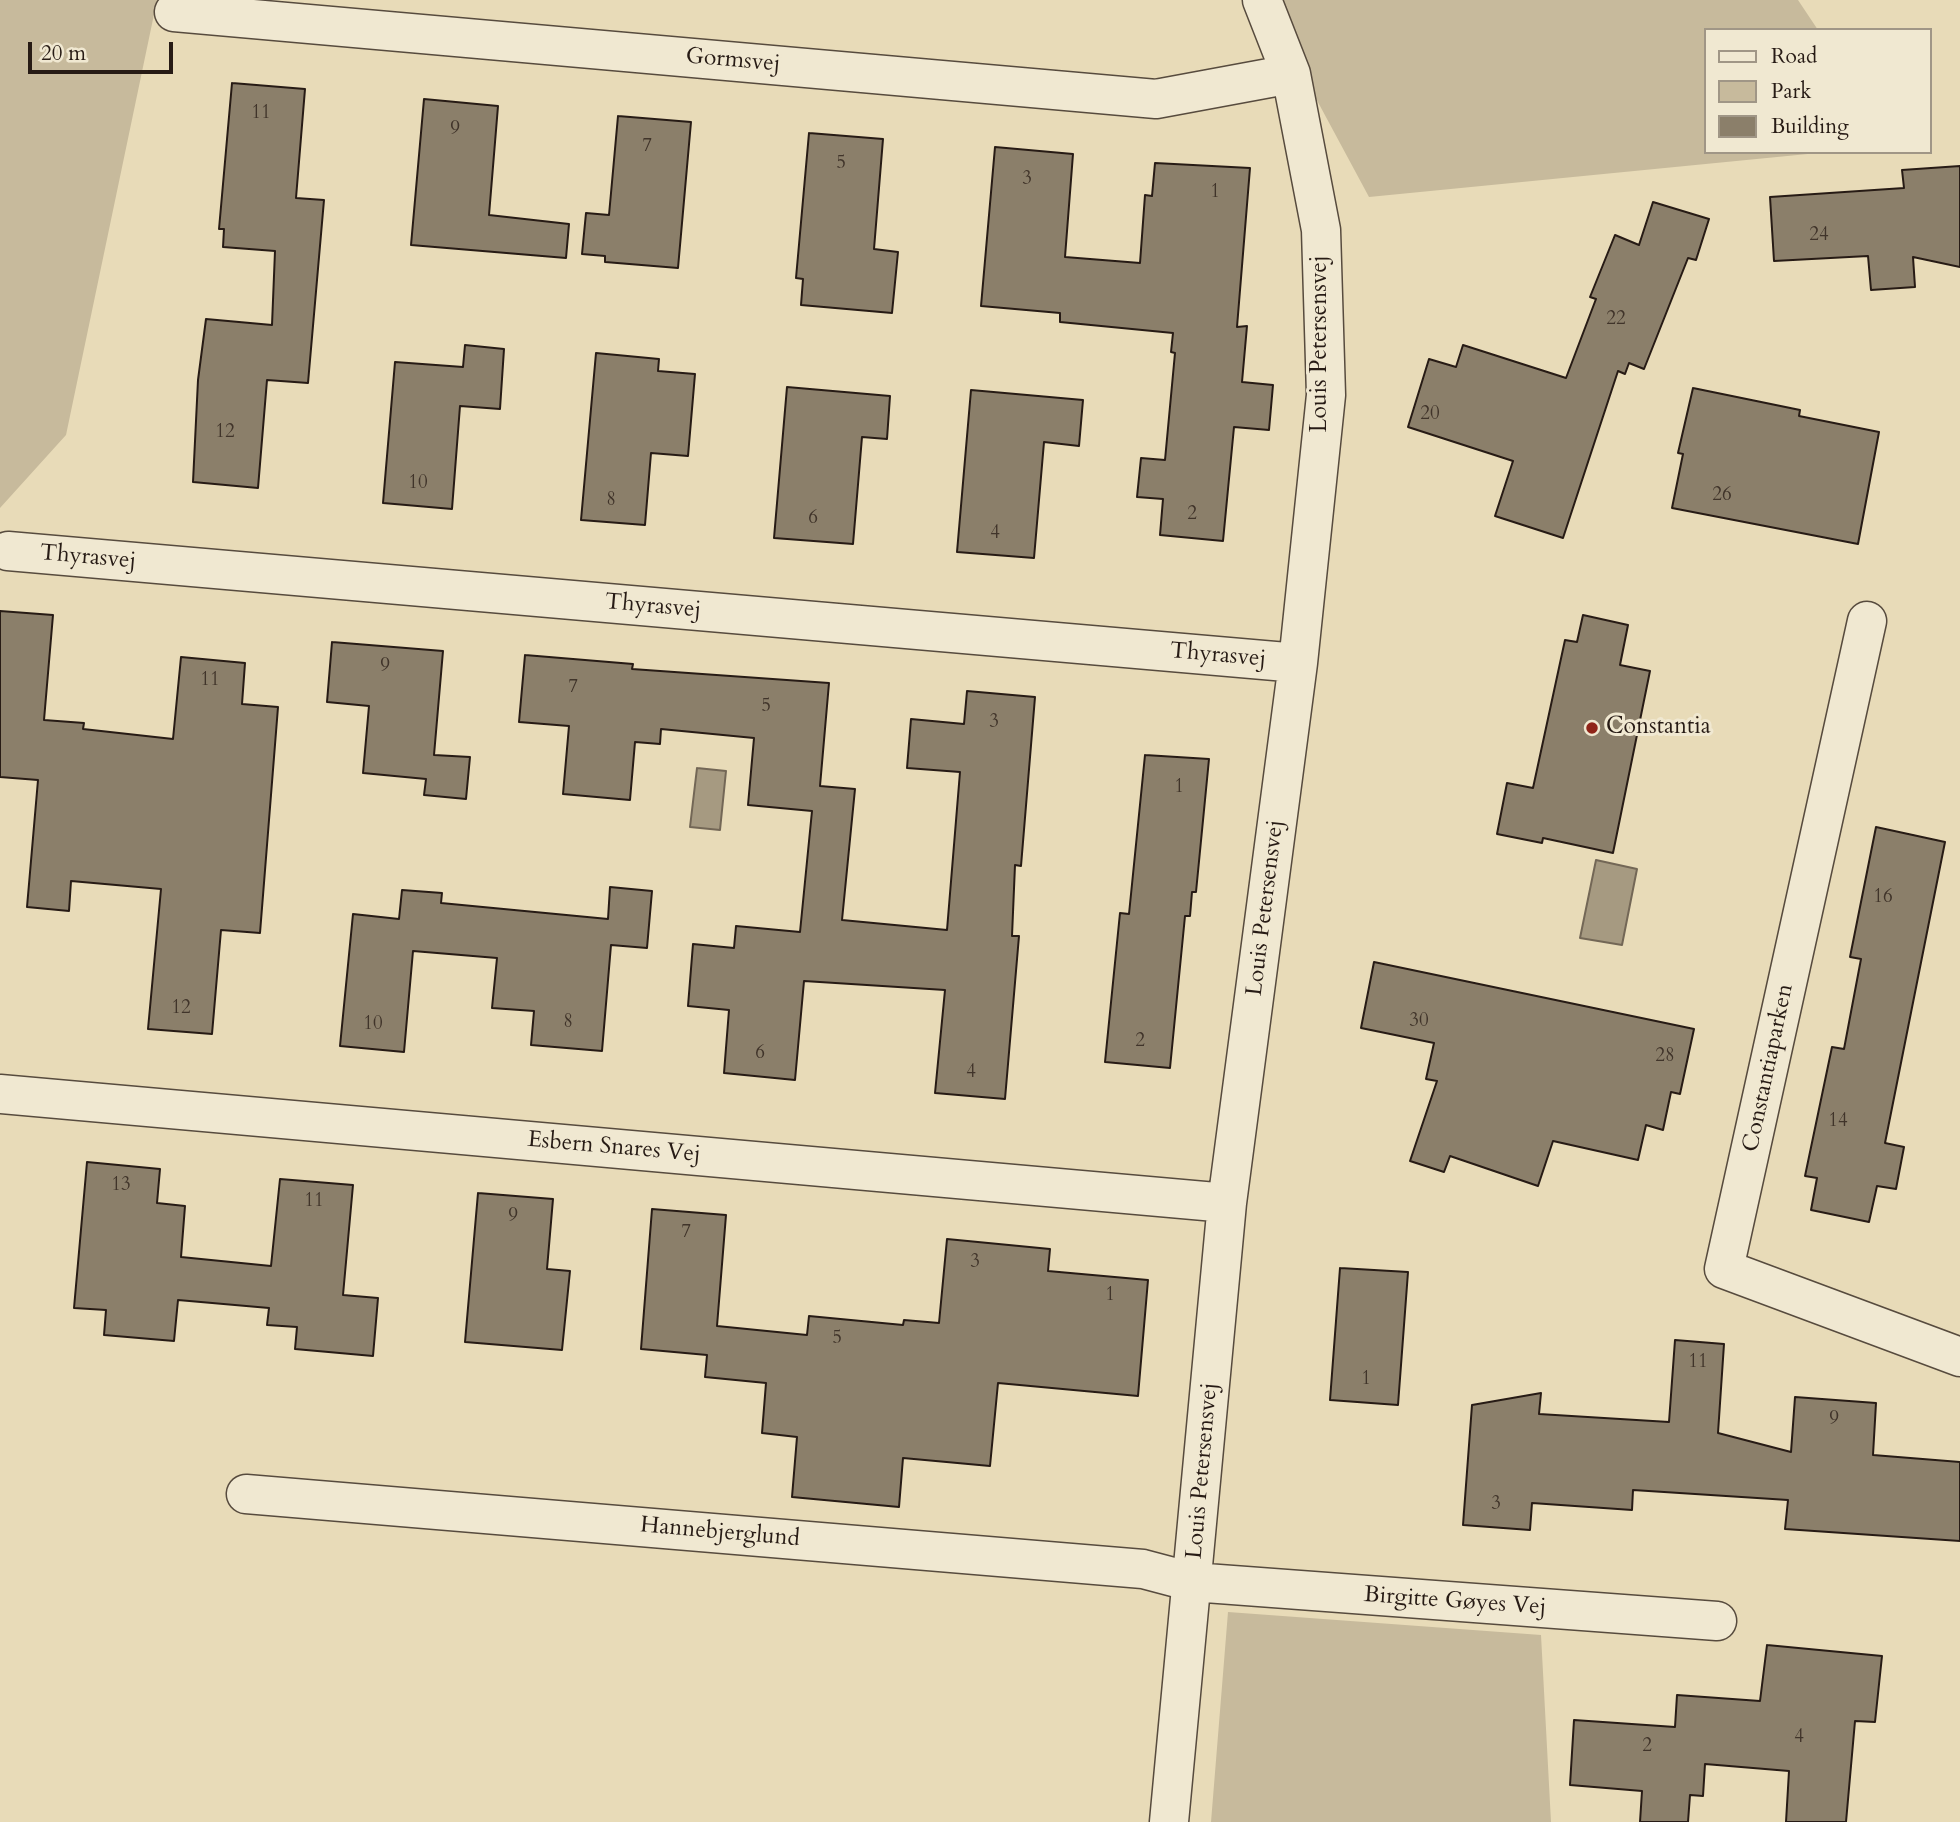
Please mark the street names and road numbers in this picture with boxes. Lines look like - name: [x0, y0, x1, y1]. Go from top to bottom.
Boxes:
- street label: Gormsvej: [685, 43, 781, 79]
- street label: Louis Petersensvej: [1307, 256, 1335, 432]
- street label: Thyrasvej: [39, 540, 137, 576]
- street label: Thyrasvej: [604, 589, 702, 625]
- street label: Thyrasvej: [1169, 638, 1267, 674]
- street label: Louis Petersensvej: [1242, 819, 1290, 997]
- street label: Constantiaparken: [1738, 981, 1800, 1155]
- street label: Esbern Snares Vej: [526, 1127, 702, 1169]
- street label: Louis Petersensvej: [1182, 1382, 1224, 1560]
- street label: Hannebjerglund: [639, 1512, 801, 1554]
- street label: Birgitte Gøyes Vej: [1363, 1582, 1547, 1622]

